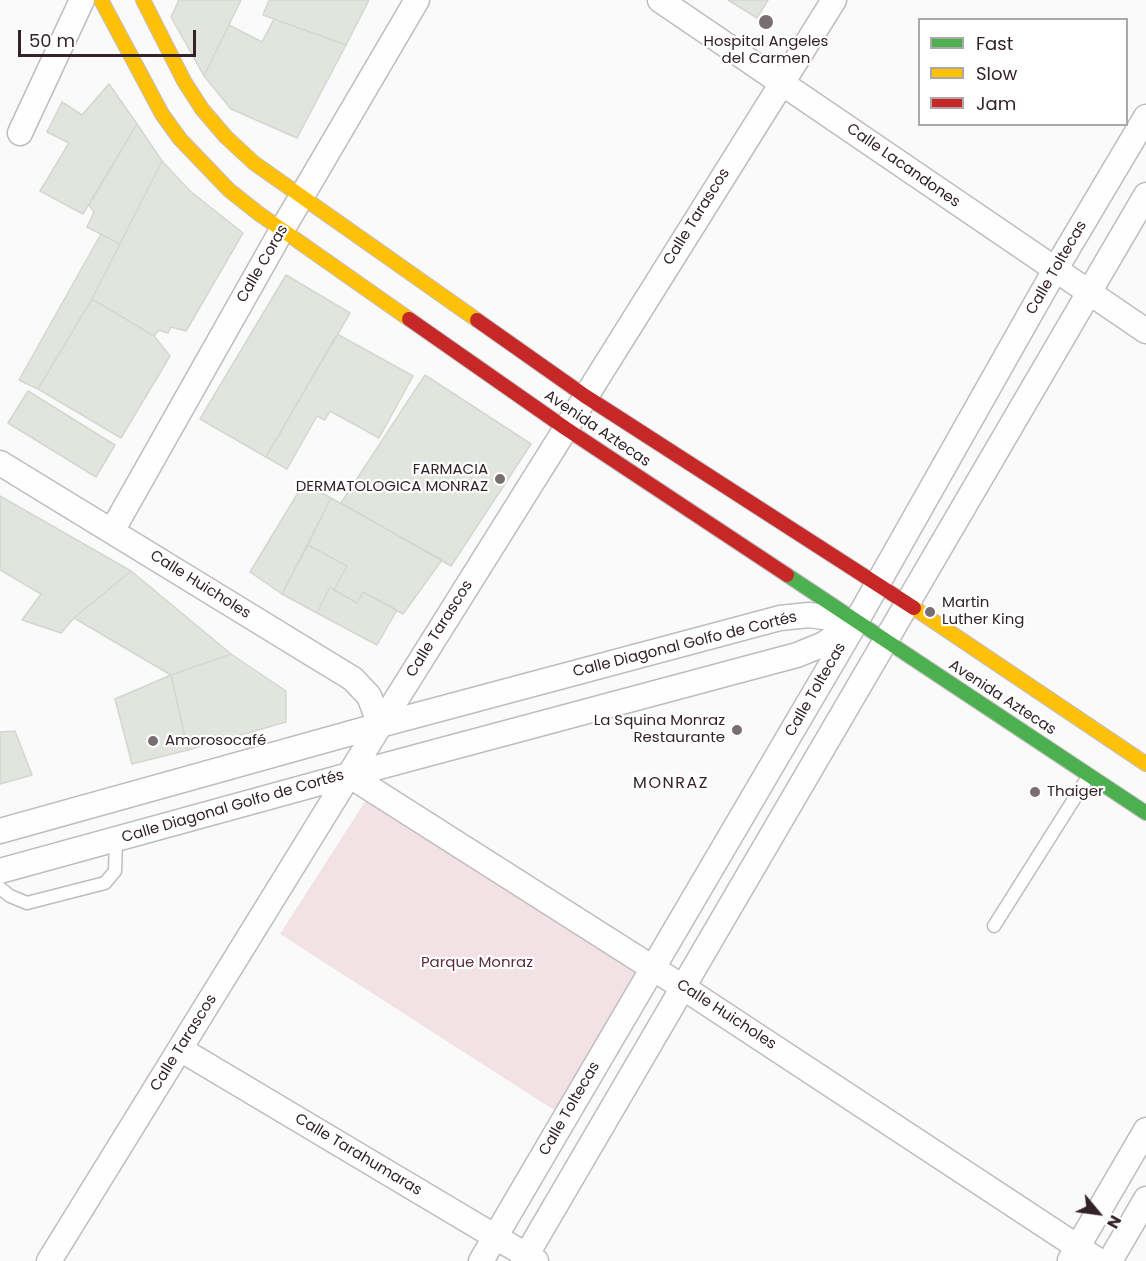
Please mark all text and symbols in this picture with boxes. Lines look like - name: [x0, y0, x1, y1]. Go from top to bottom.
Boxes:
- marker: Hospital Angeles del Carmen: [757, 13, 775, 31]
- scale bar: [21, 18, 200, 56]
- legend: [918, 18, 1128, 126]
- text: 50 m: [29, 28, 75, 53]
- text: Fast: [976, 31, 1013, 56]
- place label: Hospital Angeles del Carmen: [704, 33, 828, 68]
- text: Slow: [976, 61, 1017, 86]
- text: Jam: [976, 91, 1016, 116]
- street label: Calle Lacandones: [843, 120, 963, 212]
- street label: Calle Tarascos: [660, 165, 734, 269]
- street label: Calle Toltecas: [1023, 218, 1091, 318]
- street label: Calle Coras: [233, 222, 293, 306]
- street label: Avenida Aztecas: [540, 387, 654, 471]
- place label: FARMACIA DERMATOLOGICA MONRAZ: [296, 461, 488, 496]
- marker: FARMACIA DERMATOLOGICA MONRAZ: [493, 472, 507, 486]
- street label: Calle Huicholes: [146, 547, 254, 623]
- street label: Calle Tarascos: [403, 577, 477, 681]
- place label: Martin Luther King: [942, 594, 1024, 629]
- marker: Martin Luther King: [923, 605, 937, 619]
- street label: Calle Diagonal Golfo de Cortés: [571, 608, 799, 682]
- street label: Calle Toltecas: [782, 640, 850, 740]
- street label: Avenida Aztecas: [945, 657, 1059, 739]
- place label: La Squina Monraz Restaurante: [594, 712, 725, 747]
- marker: La Squina Monraz Restaurante: [730, 723, 744, 737]
- place label: Amorosocafé: [165, 732, 266, 750]
- marker: Amorosocafé: [146, 734, 160, 748]
- street label: Calle Diagonal Golfo de Cortés: [120, 767, 346, 847]
- district label: MONRAZ: [633, 774, 709, 794]
- place label: Thaiger: [1047, 783, 1104, 801]
- marker: Thaiger: [1028, 785, 1042, 799]
- park label: Parque Monraz: [421, 954, 533, 972]
- street label: Calle Huicholes: [673, 976, 779, 1054]
- street label: Calle Tarascos: [147, 991, 221, 1095]
- street label: Calle Toltecas: [536, 1059, 604, 1159]
- street label: Calle Tarahumaras: [291, 1110, 425, 1200]
- north arrow: [1068, 1183, 1128, 1243]
- text: N: [1101, 1211, 1127, 1233]

